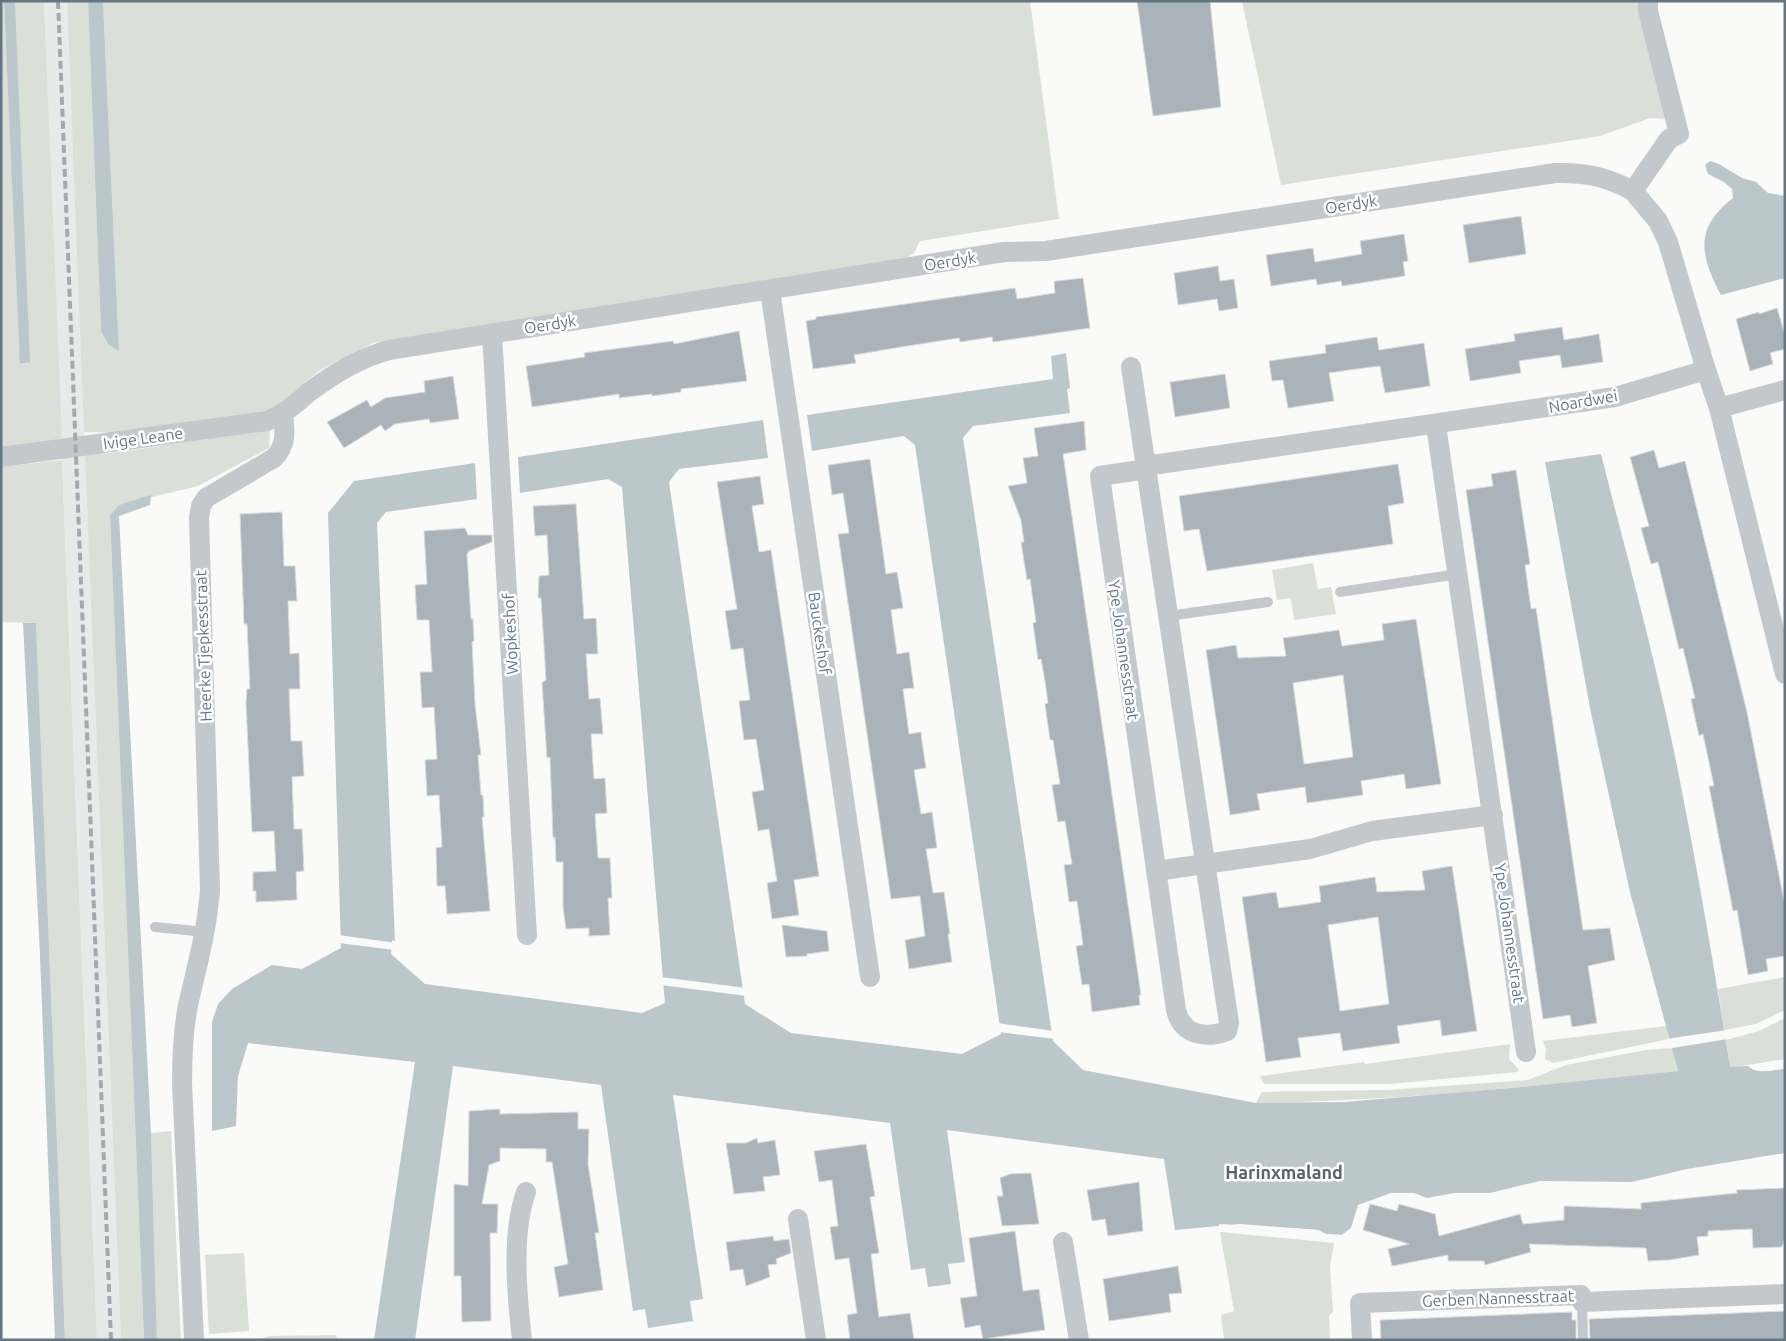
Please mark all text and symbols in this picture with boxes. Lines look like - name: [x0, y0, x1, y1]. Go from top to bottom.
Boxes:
- street label: Oerdyk: [1324, 191, 1378, 217]
- street label: Oerdyk: [923, 248, 977, 274]
- street label: Oerdyk: [523, 311, 577, 337]
- street label: Noardwei: [1547, 386, 1619, 416]
- street label: Ivige Leane: [102, 423, 184, 453]
- street label: Heerke Tjepkesstraat: [191, 569, 215, 722]
- street label: Ype Johannesstraat: [1105, 579, 1143, 722]
- street label: Bauckeshof: [805, 591, 835, 676]
- street label: Wopkeshof: [499, 592, 521, 675]
- street label: Ype Johannesstraat: [1491, 862, 1529, 1005]
- district label: Harinxmaland: [1225, 1162, 1343, 1182]
- street label: Gerben Nannesstraat: [1422, 1286, 1575, 1310]

